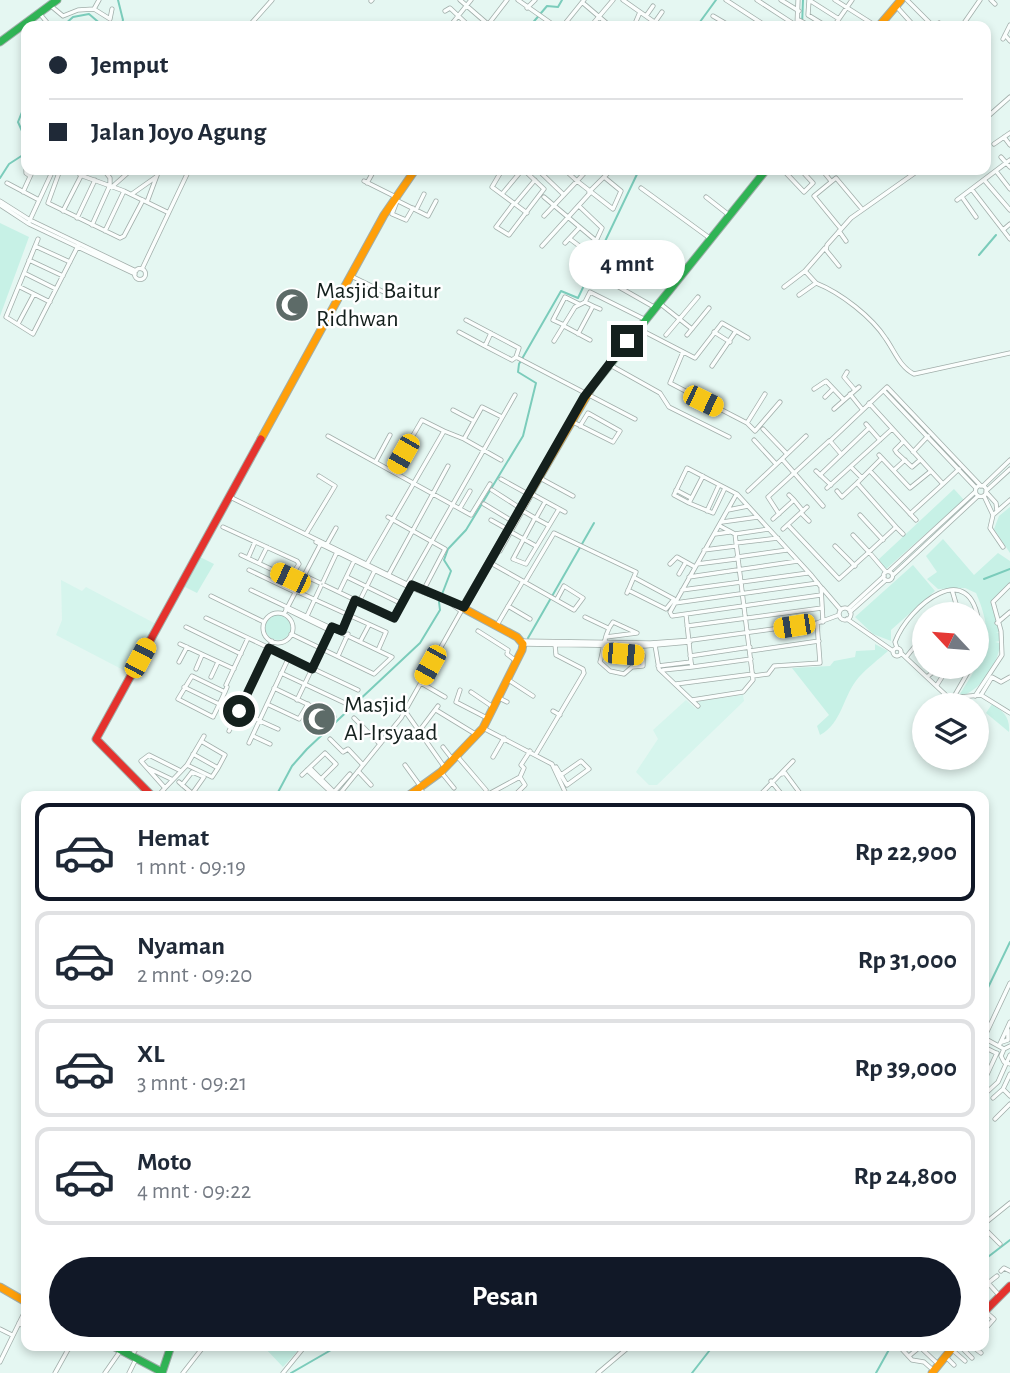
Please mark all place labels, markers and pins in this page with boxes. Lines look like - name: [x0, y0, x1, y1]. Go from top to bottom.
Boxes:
- place label: Masjid Baitur Ridhwan: [316, 279, 441, 331]
- mosque icon: Masjid Baitur Ridhwan: [273, 286, 311, 324]
- place label: Masjid Al-Irsyaad: [344, 693, 438, 745]
- mosque icon: Masjid Al-Irsyaad: [300, 700, 338, 738]

